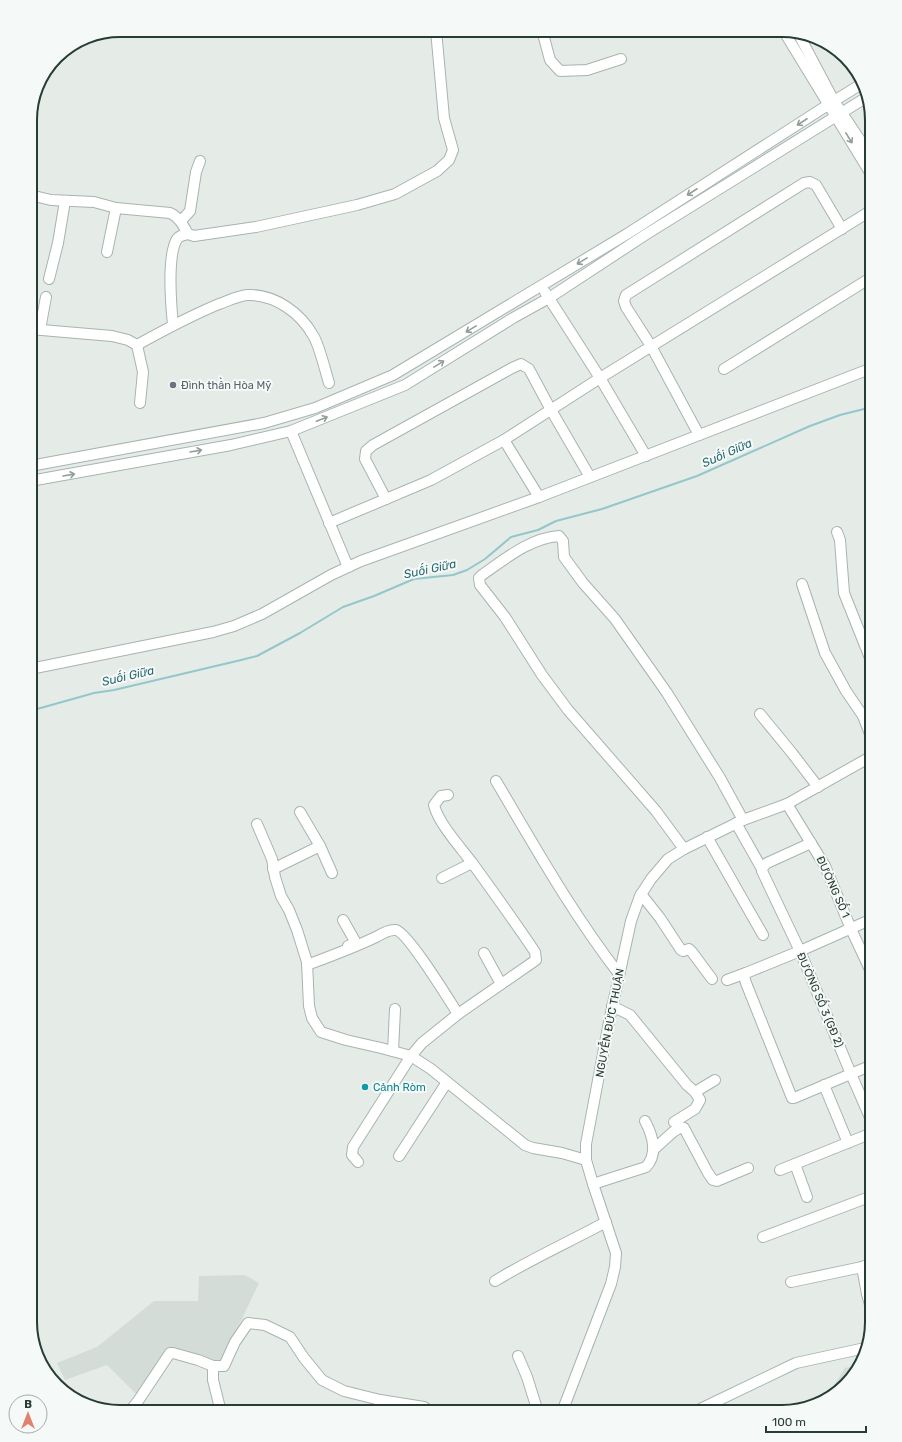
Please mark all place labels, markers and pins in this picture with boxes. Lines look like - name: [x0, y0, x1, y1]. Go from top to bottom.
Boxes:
- place label: Đình thần Hòa Mỹ: [181, 377, 271, 392]
- marker: Đình thần Hòa Mỹ: [168, 380, 178, 390]
- place label: Cảnh Ròm: [373, 1081, 426, 1094]
- marker: Cảnh Ròm: [360, 1082, 370, 1092]

